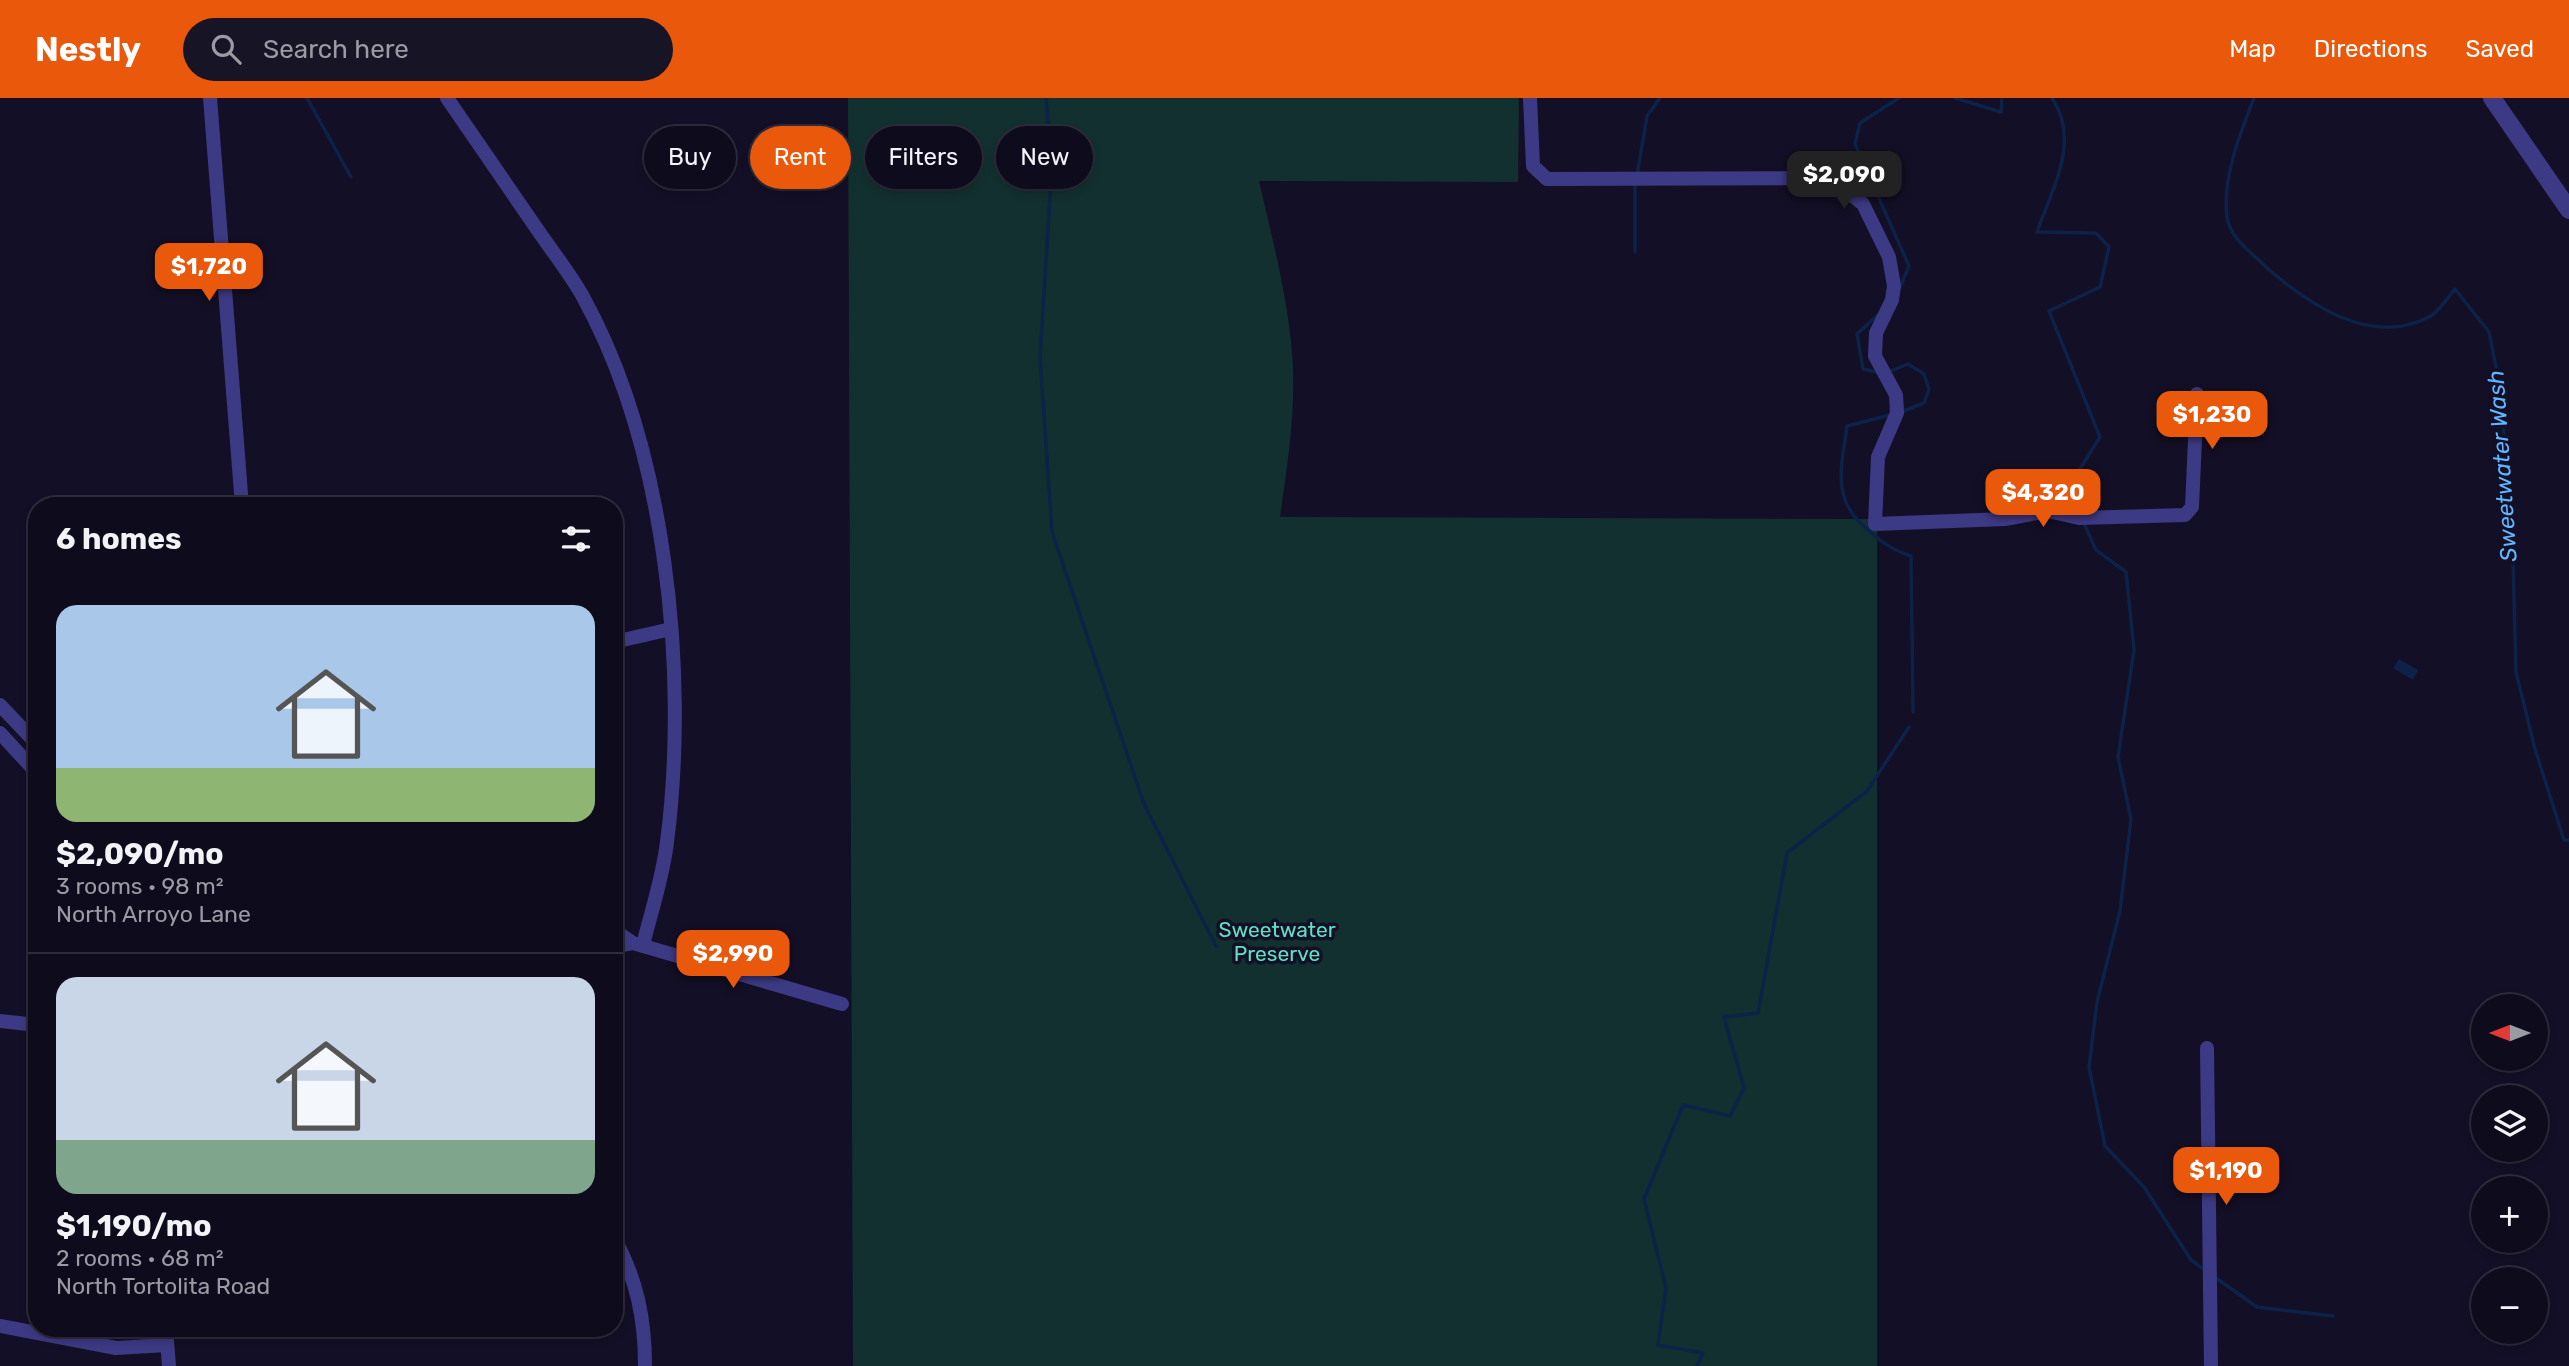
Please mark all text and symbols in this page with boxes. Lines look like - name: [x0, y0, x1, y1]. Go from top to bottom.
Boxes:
- search box: [183, 18, 673, 81]
- text: Nestly: [35, 30, 141, 69]
- icon: search: [207, 30, 245, 68]
- text: Search here: [263, 34, 409, 65]
- text: Map: [2229, 35, 2276, 63]
- text: Directions: [2314, 35, 2427, 63]
- text: Saved: [2465, 35, 2534, 63]
- chip: Buy: [644, 126, 736, 189]
- chip: Rent: [750, 126, 851, 189]
- chip: Filters: [865, 126, 982, 189]
- chip: New: [996, 126, 1093, 189]
- pin: $2,090: [1787, 152, 1901, 211]
- text: $2,090: [1803, 160, 1885, 188]
- pin: $1,720: [152, 244, 266, 303]
- text: $1,720: [171, 252, 247, 280]
- water label: Sweetwater Wash: [2481, 369, 2523, 563]
- pin: $1,230: [2155, 392, 2269, 451]
- text: $1,230: [2173, 400, 2251, 428]
- pin: $4,320: [1986, 470, 2100, 529]
- text: $4,320: [2001, 478, 2085, 506]
- icon: filters: [557, 520, 595, 558]
- text: 6 homes: [56, 521, 182, 557]
- icon: home: [263, 651, 389, 777]
- text: $2,090/mo: [56, 836, 224, 872]
- text: 3 rooms · 98 m²: [56, 872, 224, 900]
- text: North Arroyo Lane: [56, 900, 251, 928]
- park label: Sweetwater Preserve: [1218, 917, 1336, 966]
- pin: $2,990: [676, 930, 790, 990]
- text: $2,990: [693, 939, 773, 967]
- north arrow: [2471, 994, 2548, 1071]
- map controls: [2471, 994, 2548, 1344]
- icon: home: [263, 1023, 389, 1149]
- button: layers: [2471, 1085, 2548, 1162]
- pin: $1,190: [2169, 1148, 2283, 1207]
- text: $1,190: [2189, 1156, 2263, 1184]
- button: +: [2471, 1176, 2548, 1253]
- text: $1,190/mo: [56, 1208, 212, 1244]
- text: 2 rooms · 68 m²: [56, 1244, 224, 1272]
- button: −: [2471, 1267, 2548, 1344]
- text: North Tortolita Road: [56, 1272, 270, 1300]

